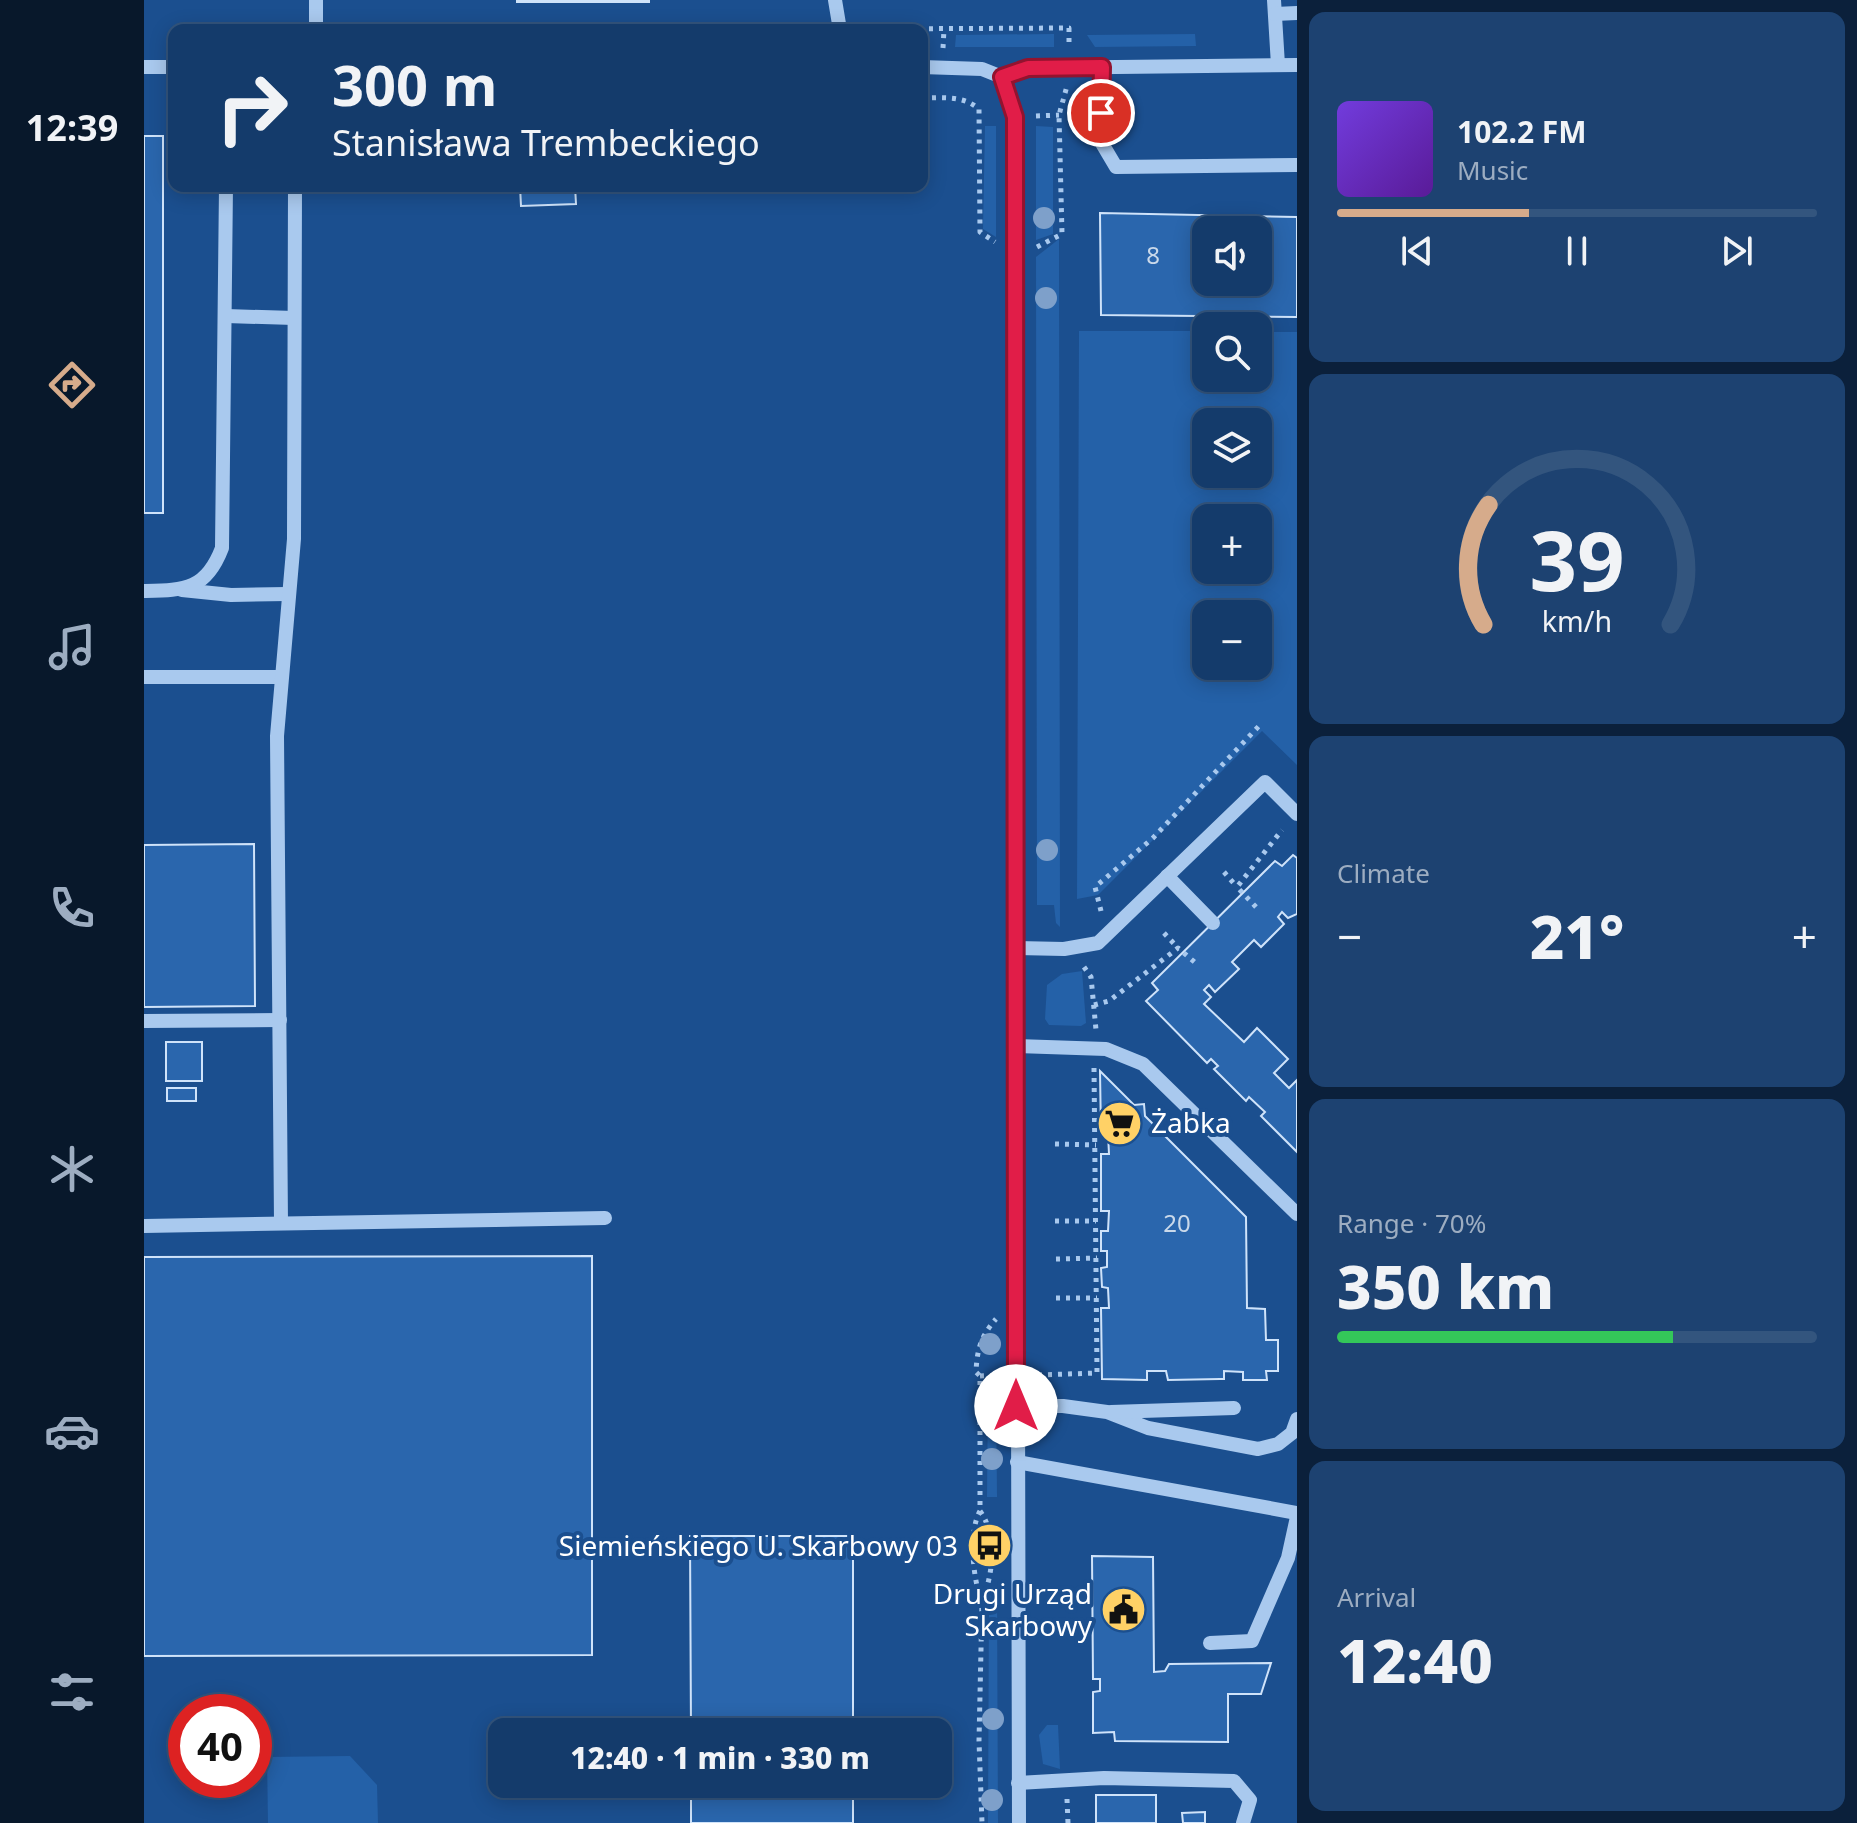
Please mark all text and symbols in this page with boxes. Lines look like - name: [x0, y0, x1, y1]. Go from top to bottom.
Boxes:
- text: 300 m: [332, 46, 497, 122]
- icon: right: [200, 56, 304, 160]
- pin: [1067, 79, 1135, 147]
- icon: arrive: [1079, 91, 1123, 135]
- text: 12:39: [26, 103, 118, 152]
- text: 102.2 FM: [1457, 111, 1587, 152]
- text: Stanisława Trembeckiego: [332, 118, 760, 167]
- text: Music: [1457, 152, 1528, 188]
- map controls: [1192, 216, 1272, 680]
- button: sound: [1192, 216, 1272, 296]
- icon: previous: [1395, 229, 1439, 273]
- icon: pause: [1555, 229, 1599, 273]
- icon: next: [1715, 229, 1759, 273]
- house number: 8: [1146, 238, 1160, 271]
- button: search: [1192, 312, 1272, 392]
- icon: directions: [44, 357, 100, 413]
- button: layers: [1192, 408, 1272, 488]
- text: 39: [1529, 502, 1625, 615]
- button: +: [1192, 504, 1272, 584]
- button: −: [1192, 600, 1272, 680]
- text: km/h: [1542, 601, 1612, 640]
- icon: music: [44, 619, 100, 675]
- text: Climate: [1337, 855, 1430, 891]
- icon: phone: [44, 880, 100, 936]
- text: 21°: [1530, 895, 1624, 977]
- text: −: [1337, 906, 1362, 966]
- text: +: [1792, 906, 1817, 966]
- supermarket icon: Żabka: [1096, 1099, 1144, 1147]
- place label: Żabka: [1151, 1103, 1231, 1141]
- icon: climate: [44, 1141, 100, 1197]
- text: Range · 70%: [1337, 1205, 1486, 1241]
- house number: 20: [1163, 1206, 1191, 1239]
- text: 350 km: [1337, 1245, 1554, 1327]
- position arrow: [974, 1364, 1058, 1448]
- icon: car: [44, 1403, 100, 1459]
- bus stop icon: Siemieńskiego U. Skarbowy 03: [965, 1522, 1013, 1570]
- place label: Siemieńskiego U. Skarbowy 03: [559, 1526, 958, 1564]
- place label: Drugi Urząd Skarbowy: [933, 1574, 1093, 1644]
- text: Arrival: [1337, 1579, 1416, 1615]
- public building icon: Drugi Urząd Skarbowy: [1099, 1586, 1147, 1634]
- text: 12:40: [1337, 1619, 1493, 1701]
- icon: filters: [44, 1664, 100, 1720]
- speed limit sign: 40: [168, 1694, 272, 1798]
- text: 12:40 · 1 min · 330 m: [570, 1737, 870, 1778]

